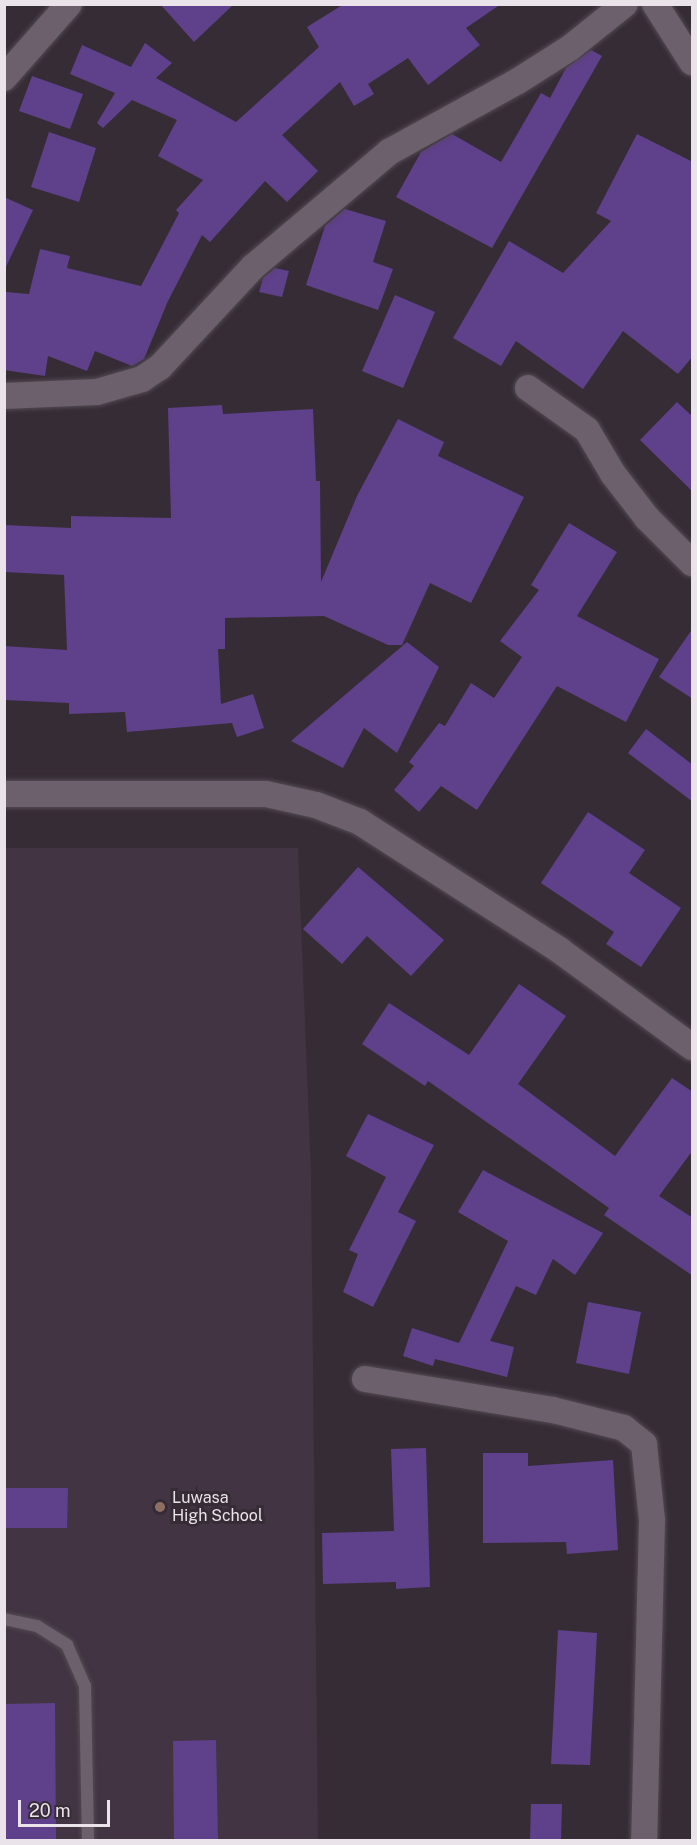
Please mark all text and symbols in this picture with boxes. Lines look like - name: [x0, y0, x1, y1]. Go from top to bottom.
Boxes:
- place label: Luwasa High School: [172, 1488, 263, 1526]
- marker: Luwasa High School: [153, 1500, 167, 1514]
- scale bar: [21, 1788, 112, 1826]
- text: 20 m: [29, 1800, 71, 1821]

